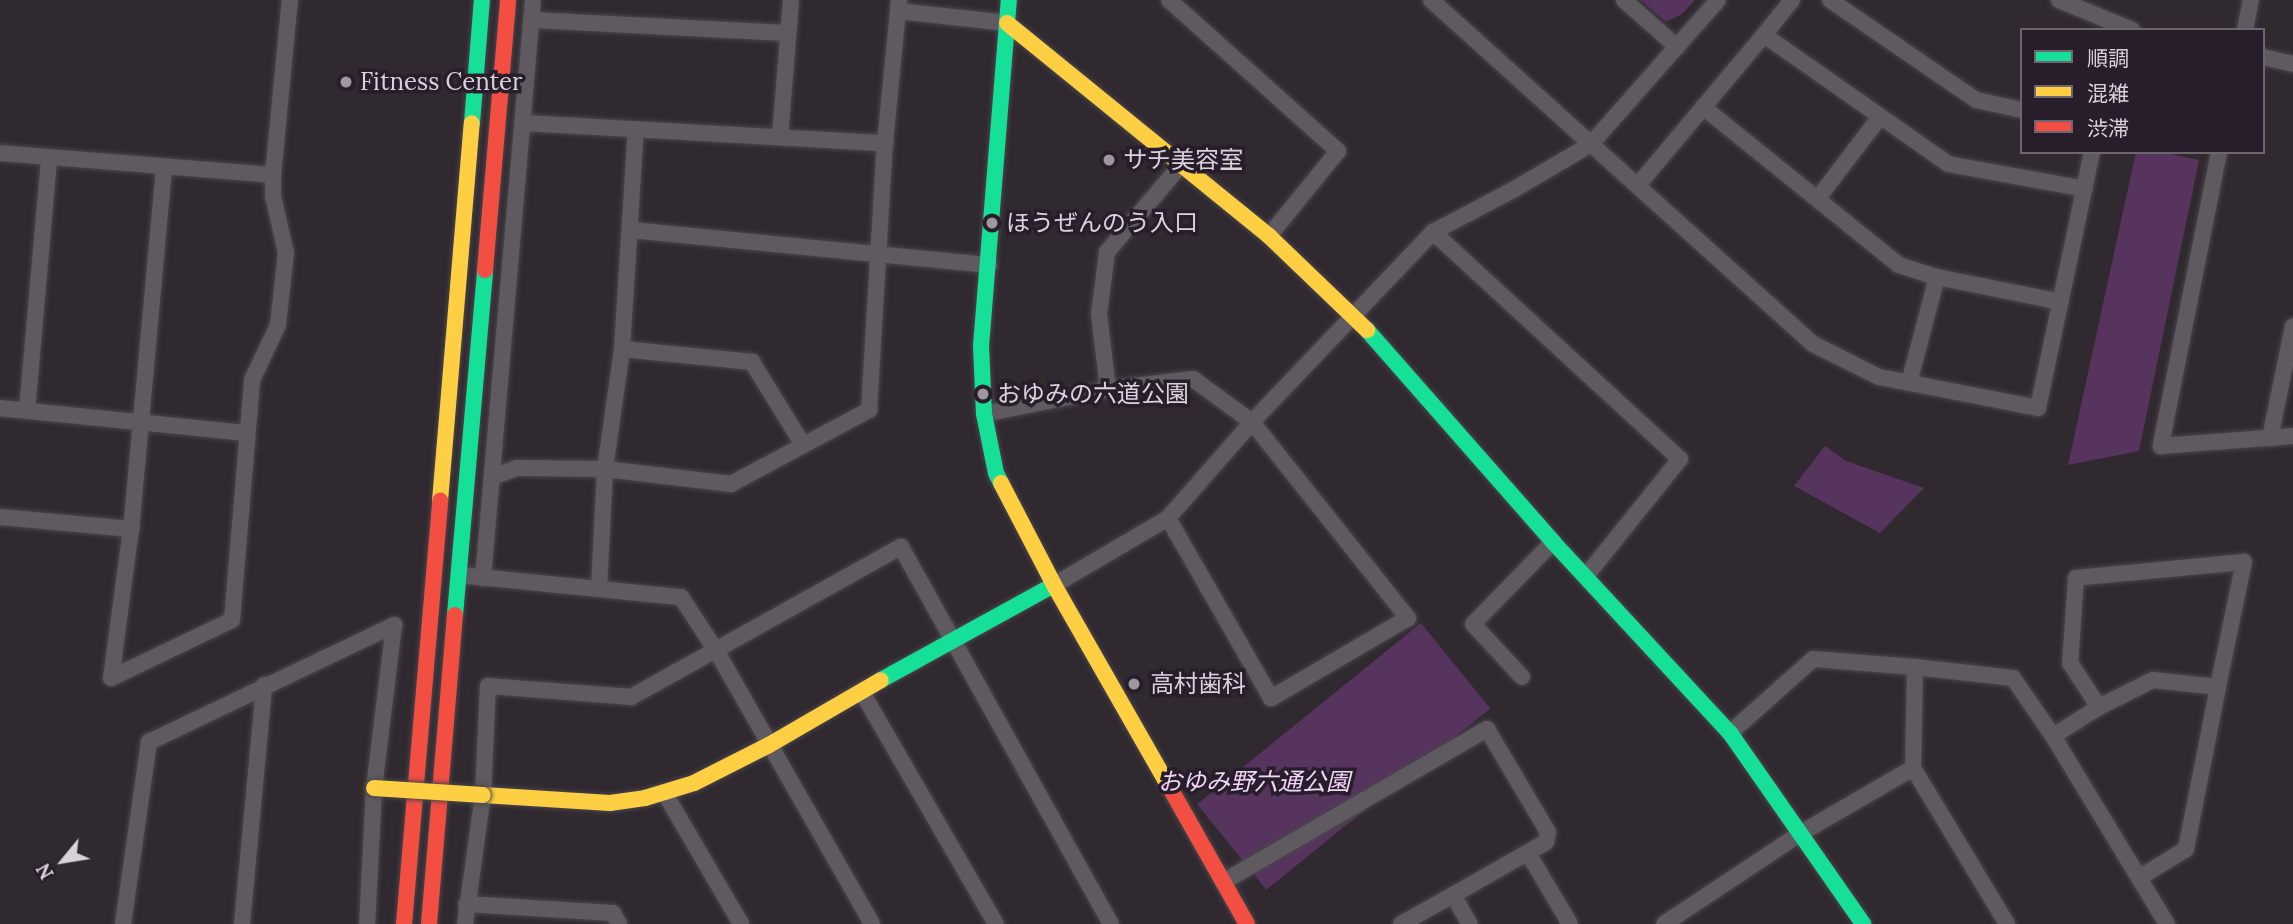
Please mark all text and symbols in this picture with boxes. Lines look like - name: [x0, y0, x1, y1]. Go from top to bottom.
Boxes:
- legend: [2020, 28, 2265, 154]
- text: 順調: [2087, 45, 2129, 72]
- place label: Fitness Center: [360, 68, 522, 96]
- marker: Fitness Center: [338, 74, 354, 90]
- text: 混雑: [2087, 80, 2129, 107]
- text: 渋滞: [2087, 115, 2129, 142]
- place label: サチ美容室: [1123, 146, 1243, 174]
- marker: サチ美容室: [1101, 152, 1117, 168]
- place label: ほうぜんのう入口: [1006, 209, 1198, 237]
- marker: ほうぜんのう入口: [984, 215, 1000, 231]
- place label: おゆみの六道公園: [997, 380, 1189, 408]
- marker: おゆみの六道公園: [975, 386, 991, 402]
- place label: 高村歯科: [1150, 670, 1246, 698]
- marker: 高村歯科: [1124, 674, 1144, 694]
- park label: おゆみ野六通公園: [1158, 768, 1350, 796]
- north arrow: [28, 826, 98, 896]
- text: N: [31, 859, 59, 884]

